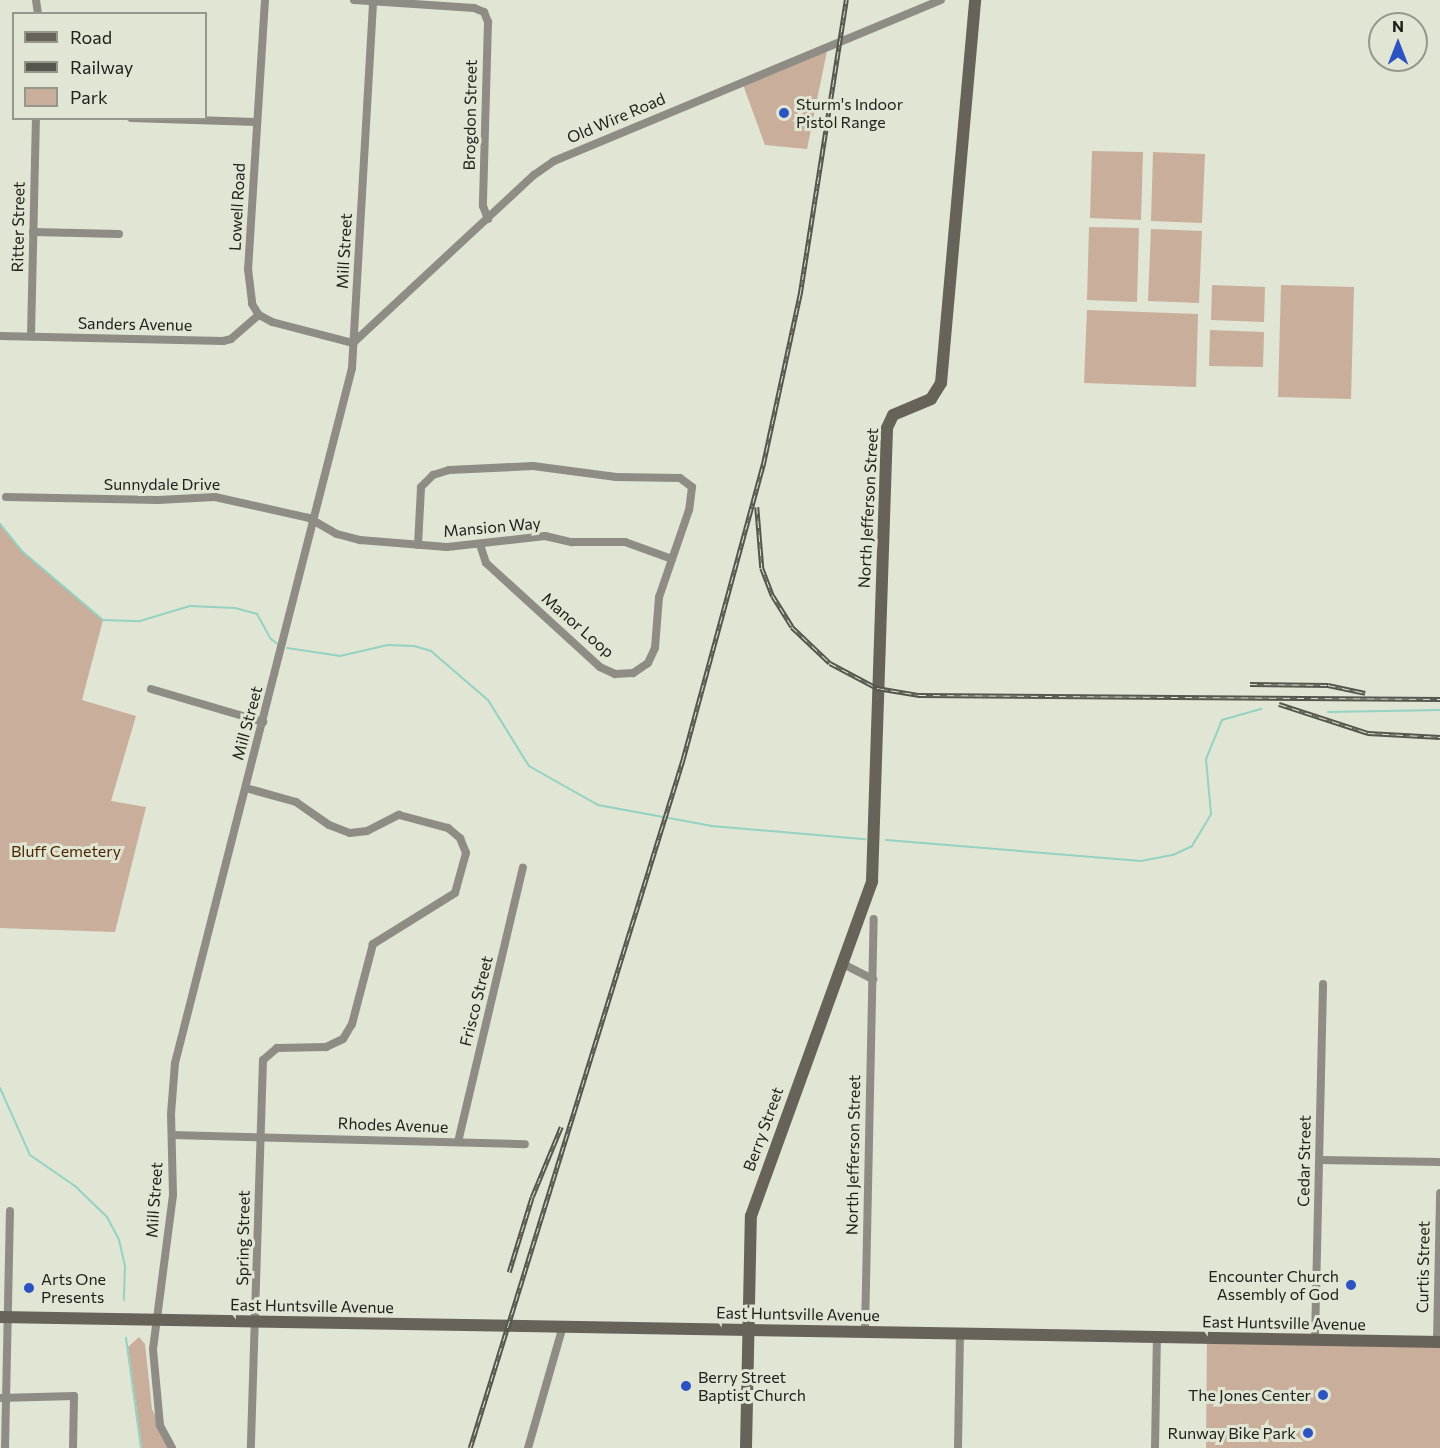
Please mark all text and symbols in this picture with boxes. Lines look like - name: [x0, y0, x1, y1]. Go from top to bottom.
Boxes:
- legend: [12, 12, 207, 120]
- north arrow: [1368, 12, 1428, 72]
- text: N: [1392, 16, 1404, 35]
- text: Road: [70, 26, 112, 48]
- text: Railway: [70, 56, 133, 78]
- street label: Brogdon Street: [459, 59, 481, 171]
- text: Park: [70, 86, 108, 108]
- street label: Old Wire Road: [564, 89, 668, 147]
- place label: Sturm's Indoor Pistol Range: [796, 94, 903, 132]
- marker: Sturm's Indoor Pistol Range: [777, 106, 791, 120]
- street label: Lowell Road: [225, 163, 249, 251]
- street label: Ritter Street: [8, 181, 28, 273]
- street label: Mill Street: [332, 213, 356, 289]
- street label: Sanders Avenue: [78, 313, 192, 335]
- street label: North Jefferson Street: [854, 427, 882, 589]
- street label: Sunnydale Drive: [104, 474, 220, 494]
- street label: Mansion Way: [442, 513, 542, 541]
- street label: Manor Loop: [538, 588, 618, 662]
- street label: Mill Street: [228, 684, 266, 762]
- park label: Bluff Cemetery: [11, 841, 121, 861]
- street label: Frisco Street: [455, 954, 497, 1048]
- street label: North Jefferson Street: [842, 1075, 864, 1235]
- street label: Berry Street: [739, 1084, 787, 1174]
- street label: Rhodes Avenue: [337, 1113, 449, 1137]
- street label: Cedar Street: [1294, 1115, 1314, 1207]
- street label: Mill Street: [142, 1161, 166, 1239]
- street label: Spring Street: [233, 1190, 253, 1286]
- street label: Curtis Street: [1413, 1221, 1433, 1313]
- place label: Encounter Church Assembly of God: [1208, 1266, 1339, 1304]
- place label: Arts One Presents: [41, 1269, 106, 1307]
- marker: Encounter Church Assembly of God: [1344, 1278, 1358, 1292]
- marker: Arts One Presents: [22, 1281, 36, 1295]
- street label: East Huntsville Avenue: [230, 1295, 394, 1317]
- street label: East Huntsville Avenue: [716, 1303, 880, 1325]
- street label: East Huntsville Avenue: [1202, 1312, 1366, 1334]
- place label: Berry Street Baptist Church: [698, 1367, 806, 1405]
- marker: Berry Street Baptist Church: [679, 1379, 693, 1393]
- place label: The Jones Center: [1188, 1385, 1311, 1405]
- marker: The Jones Center: [1316, 1388, 1330, 1402]
- place label: Runway Bike Park: [1168, 1423, 1296, 1443]
- marker: Runway Bike Park: [1301, 1426, 1315, 1440]

